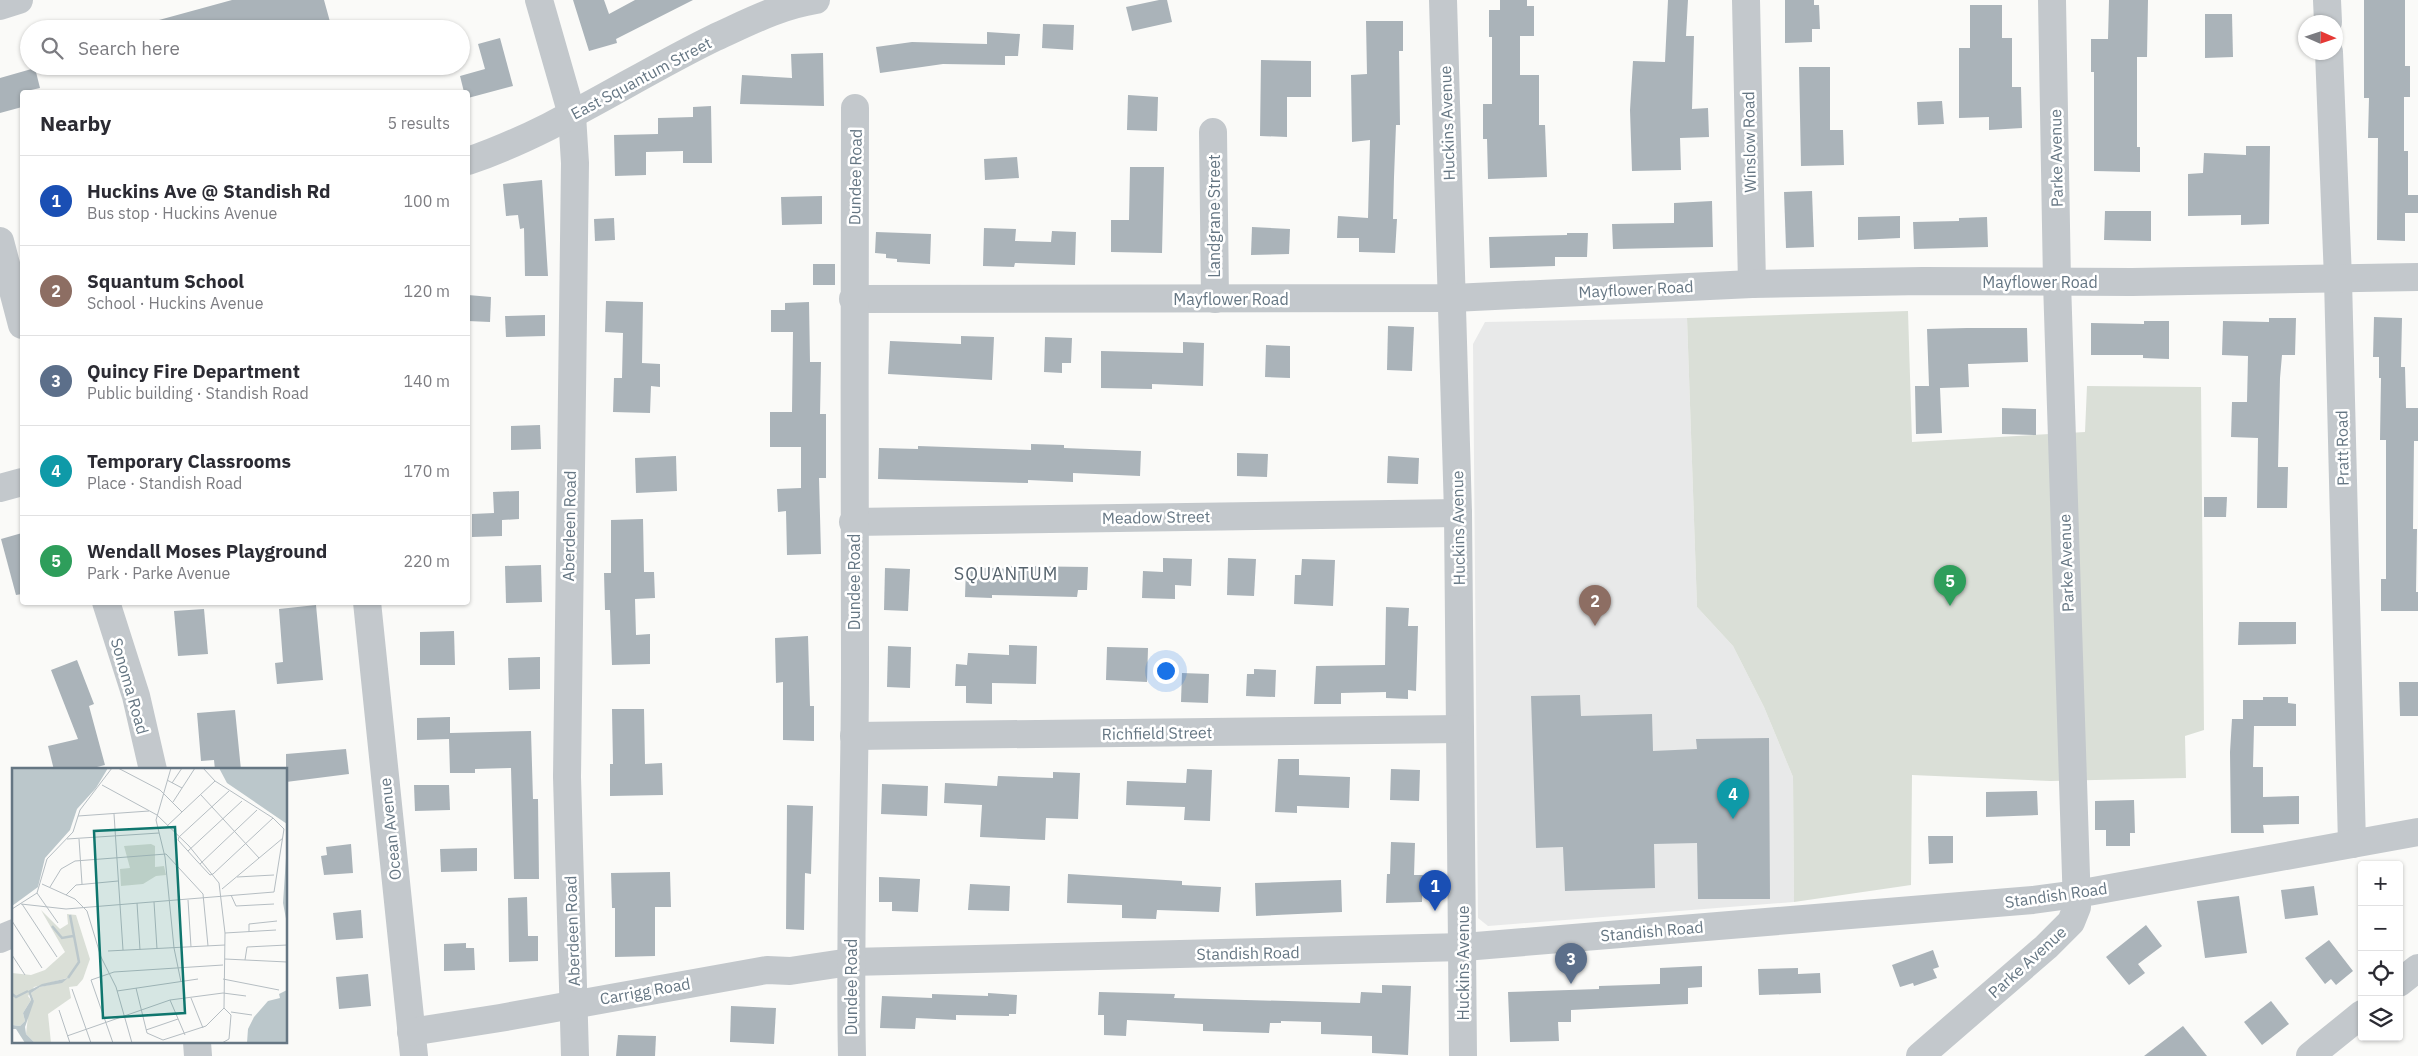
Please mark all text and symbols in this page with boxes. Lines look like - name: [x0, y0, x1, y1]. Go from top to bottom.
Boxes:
- north arrow: [2298, 15, 2343, 60]
- search box: [20, 20, 470, 75]
- street label: East Squantum Street: [567, 32, 715, 124]
- icon: search: [38, 34, 66, 62]
- text: Search here: [78, 36, 180, 60]
- street label: Huckins Avenue: [1435, 65, 1459, 181]
- street label: Winslow Road: [1738, 91, 1760, 193]
- text: Nearby: [40, 109, 111, 137]
- street label: Parke Avenue: [2045, 109, 2067, 207]
- text: 5 results: [387, 113, 450, 133]
- street label: Dundee Road: [844, 129, 866, 225]
- street label: Landgrane Street: [1204, 154, 1224, 278]
- text: Huckins Ave @ Standish Rd: [87, 179, 331, 203]
- text: 1: [51, 191, 61, 211]
- text: 100 m: [403, 191, 450, 211]
- text: Bus stop · Huckins Avenue: [87, 203, 277, 223]
- text: Squantum School: [87, 269, 244, 293]
- street label: Mayflower Road: [1982, 272, 2098, 292]
- street label: Mayflower Road: [1578, 276, 1694, 302]
- text: 2: [51, 281, 61, 301]
- text: 120 m: [403, 281, 450, 301]
- street label: Mayflower Road: [1173, 289, 1289, 309]
- text: School · Huckins Avenue: [87, 293, 263, 313]
- text: Quincy Fire Department: [87, 359, 300, 383]
- text: 3: [51, 371, 61, 391]
- text: 140 m: [403, 371, 450, 391]
- text: Public building · Standish Road: [87, 383, 309, 403]
- street label: Pratt Road: [2331, 410, 2353, 486]
- text: Temporary Classrooms: [87, 449, 291, 473]
- text: 4: [51, 461, 61, 481]
- text: 170 m: [403, 461, 450, 481]
- street label: Huckins Avenue: [1447, 470, 1469, 586]
- street label: Aberdeen Road: [558, 471, 580, 581]
- text: Place · Standish Road: [87, 473, 242, 493]
- street label: Meadow Street: [1102, 506, 1210, 528]
- street label: Parke Avenue: [2054, 513, 2078, 612]
- street label: Dundee Road: [844, 534, 864, 630]
- text: Wendall Moses Playground: [87, 539, 327, 563]
- text: 5: [51, 551, 61, 571]
- text: 220 m: [403, 551, 450, 571]
- district label: SQUANTUM: [954, 562, 1058, 585]
- text: Park · Parke Avenue: [87, 563, 230, 583]
- pin: 5: [1934, 565, 1966, 606]
- pin: 2: [1579, 585, 1611, 626]
- street label: Sonoma Road: [107, 635, 153, 737]
- your location: [1153, 658, 1179, 684]
- street label: Richfield Street: [1102, 722, 1212, 744]
- inset map: [12, 768, 288, 1044]
- street label: Ocean Avenue: [375, 777, 405, 881]
- pin: 4: [1717, 778, 1749, 819]
- map controls: [2358, 861, 2403, 1041]
- button: +: [2358, 861, 2403, 906]
- pin: 1: [1419, 870, 1451, 911]
- street label: Aberdeen Road: [560, 875, 584, 987]
- street label: Standish Road: [2003, 878, 2109, 912]
- street label: Huckins Avenue: [1453, 905, 1473, 1020]
- button: −: [2358, 906, 2403, 951]
- street label: Standish Road: [1600, 917, 1704, 945]
- street label: Parke Avenue: [1984, 922, 2070, 1002]
- street label: Dundee Road: [841, 939, 861, 1035]
- street label: Standish Road: [1196, 942, 1300, 964]
- pin: 3: [1555, 943, 1587, 984]
- button: locate: [2358, 951, 2403, 996]
- street label: Carrigg Road: [598, 973, 692, 1009]
- button: layers: [2358, 996, 2403, 1041]

